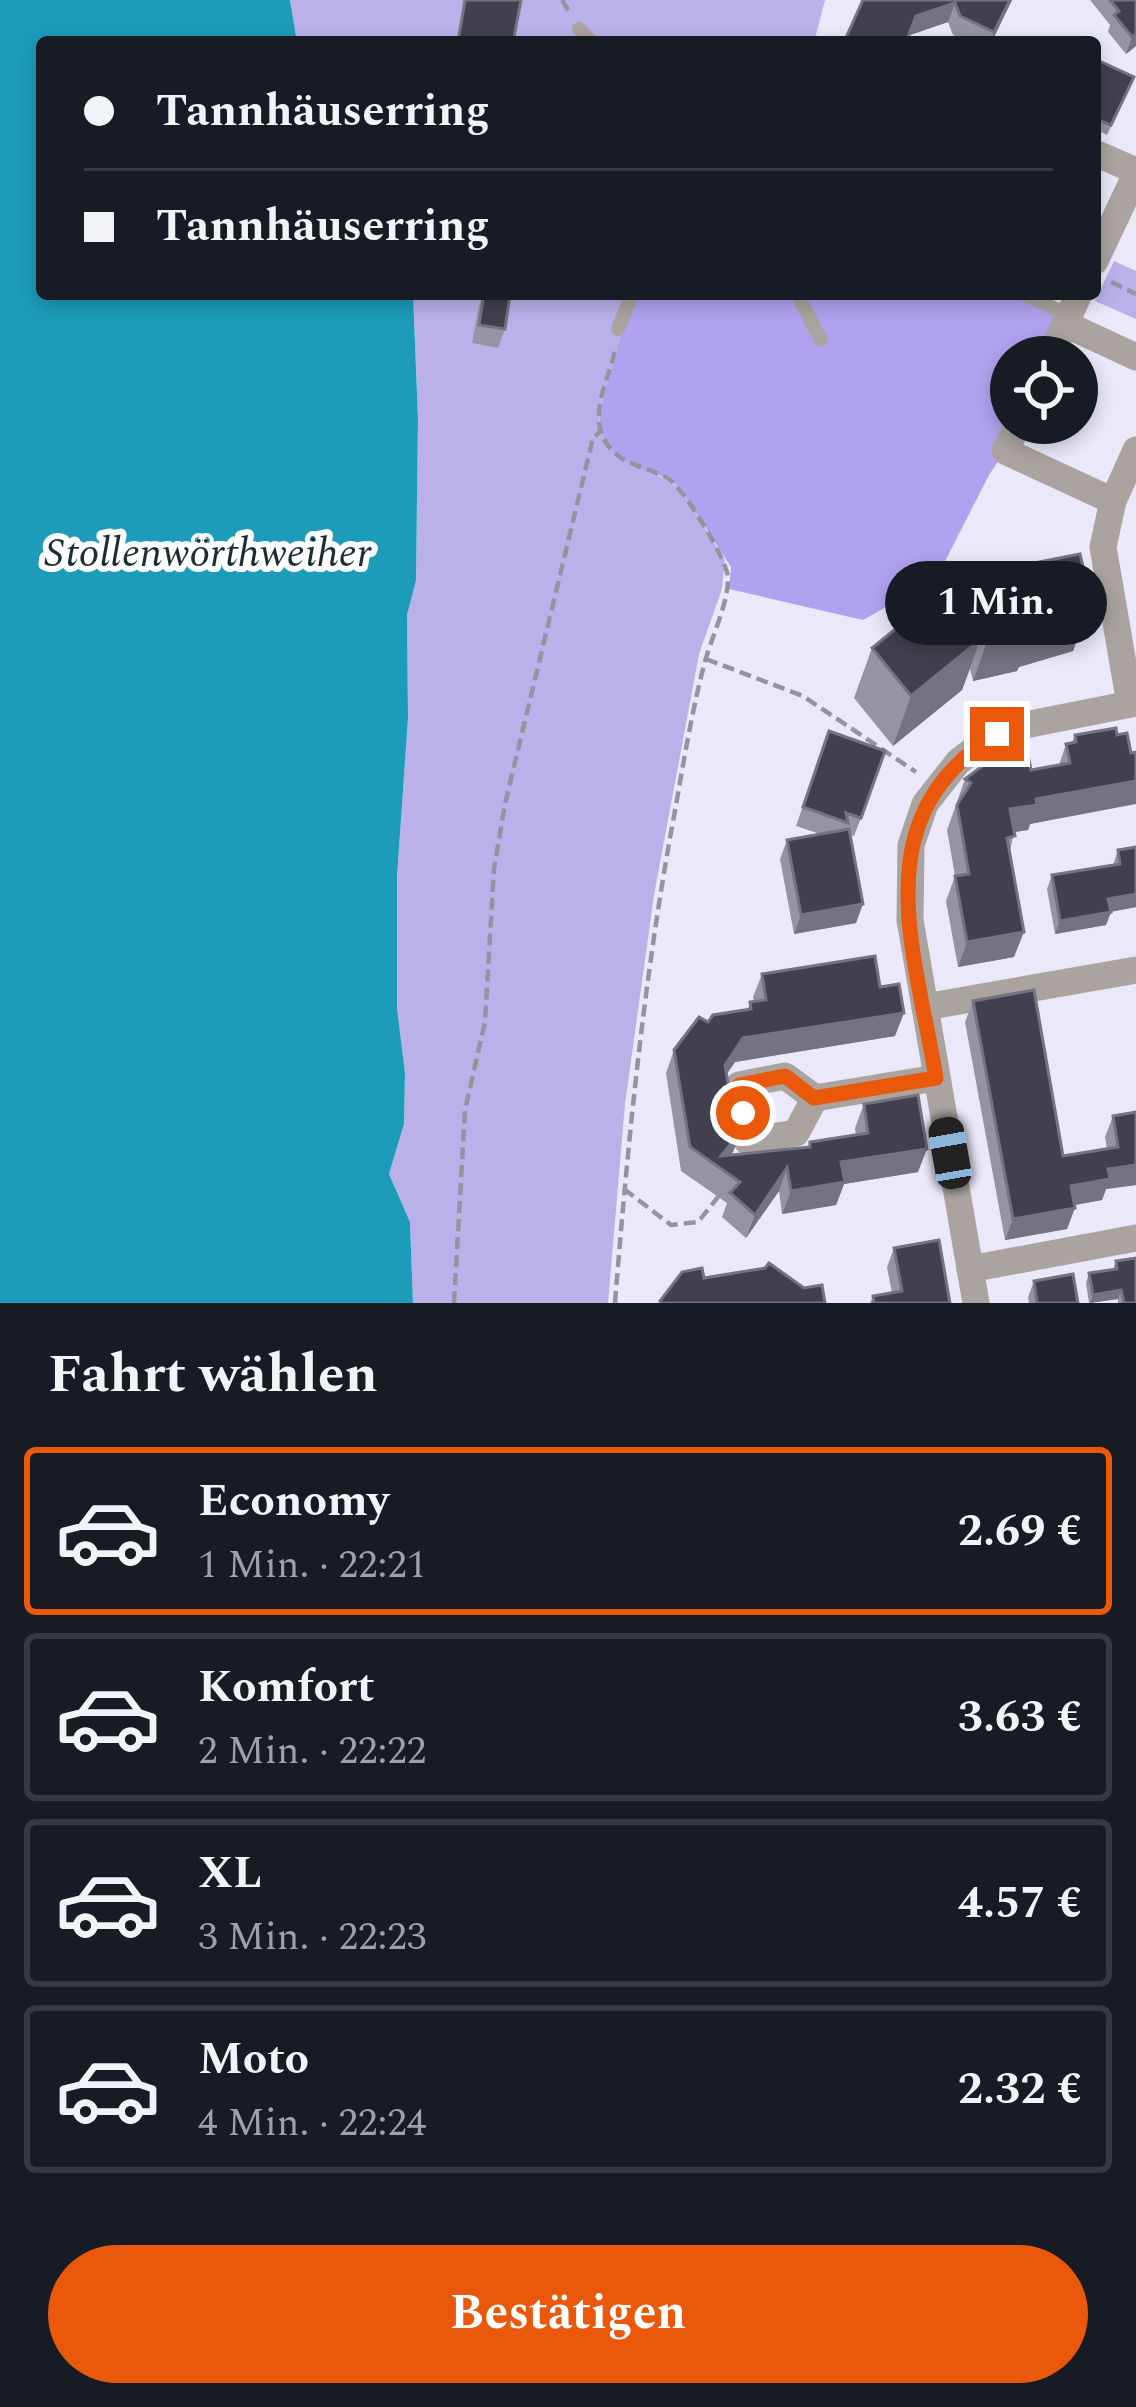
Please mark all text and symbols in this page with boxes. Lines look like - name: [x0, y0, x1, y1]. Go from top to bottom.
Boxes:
- text: Tannhäuserring: [156, 77, 490, 146]
- text: Tannhäuserring: [156, 192, 490, 261]
- map controls: [990, 336, 1098, 444]
- button: locate: [990, 336, 1098, 444]
- water label: Stollenwörthweiher: [45, 522, 372, 585]
- callout: 1 Min.: [886, 560, 1108, 644]
- text: 1 Min.: [937, 573, 1055, 632]
- route end: [970, 707, 1024, 761]
- route start: [716, 1086, 770, 1140]
- car: [926, 1114, 974, 1192]
- text: Fahrt wählen: [48, 1334, 378, 1416]
- text: Economy: [198, 1467, 389, 1536]
- icon: car: [54, 1477, 162, 1585]
- text: 2.69 €: [958, 1497, 1082, 1566]
- text: 1 Min. · 22:21: [198, 1536, 426, 1595]
- text: Komfort: [198, 1653, 375, 1722]
- icon: car: [54, 1663, 162, 1771]
- text: 3.63 €: [958, 1683, 1082, 1752]
- text: 2 Min. · 22:22: [198, 1722, 426, 1781]
- text: XL: [198, 1839, 262, 1908]
- icon: car: [54, 1849, 162, 1957]
- text: 4.57 €: [958, 1869, 1082, 1938]
- text: 3 Min. · 22:23: [198, 1908, 426, 1967]
- text: Moto: [198, 2025, 309, 2094]
- icon: car: [54, 2035, 162, 2143]
- text: 2.32 €: [958, 2055, 1082, 2124]
- text: 4 Min. · 22:24: [198, 2094, 426, 2153]
- button: Bestätigen: [48, 2245, 1088, 2383]

